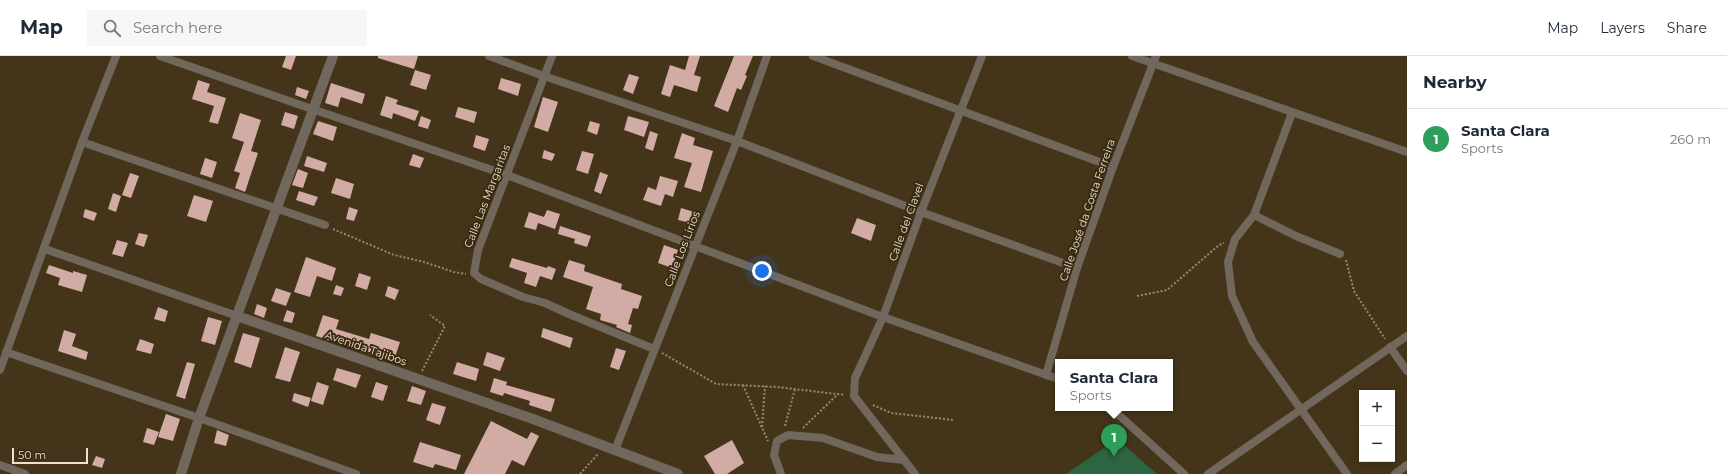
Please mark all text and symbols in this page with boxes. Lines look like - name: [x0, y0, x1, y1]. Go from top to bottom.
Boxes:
- search box: [87, 10, 367, 46]
- text: Map: [20, 16, 63, 39]
- icon: search: [101, 17, 123, 39]
- text: Search here: [133, 18, 222, 37]
- text: Map: [1547, 19, 1578, 37]
- text: Layers: [1600, 19, 1645, 37]
- text: Share: [1667, 19, 1707, 37]
- text: Nearby: [1423, 72, 1487, 92]
- text: Santa Clara: [1461, 121, 1550, 140]
- text: 1: [1433, 131, 1439, 147]
- text: 260 m: [1670, 131, 1711, 147]
- street label: Calle José da Costa Ferreira: [1056, 137, 1118, 283]
- text: Sports: [1461, 140, 1503, 156]
- street label: Calle Las Margaritas: [461, 142, 513, 250]
- street label: Calle del Clavel: [885, 181, 927, 263]
- street label: Calle Los Lirios: [661, 208, 703, 289]
- your location: [752, 261, 772, 281]
- street label: Avenida Tajibos: [323, 327, 409, 369]
- popup: [1055, 359, 1173, 411]
- text: Santa Clara: [1070, 368, 1158, 387]
- text: Sports: [1070, 387, 1112, 403]
- map controls: [1359, 390, 1395, 462]
- button: +: [1359, 390, 1395, 426]
- pin: 1: [1101, 424, 1127, 457]
- button: −: [1359, 426, 1395, 462]
- scale bar: [12, 446, 88, 465]
- text: 50 m: [18, 448, 46, 462]

